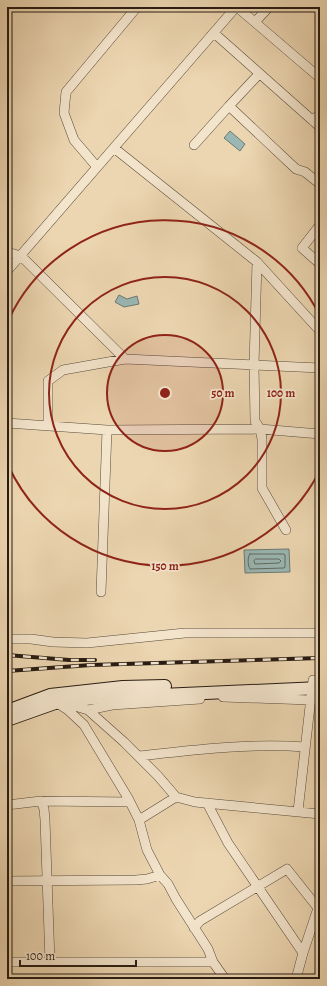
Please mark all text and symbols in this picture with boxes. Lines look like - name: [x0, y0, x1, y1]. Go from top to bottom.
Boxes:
- text: 50 m: [211, 385, 235, 401]
- text: 100 m: [267, 385, 295, 401]
- centre of rings: [158, 386, 172, 400]
- text: 150 m: [151, 558, 179, 574]
- scale bar: [20, 942, 136, 968]
- text: 100 m: [26, 948, 55, 964]

